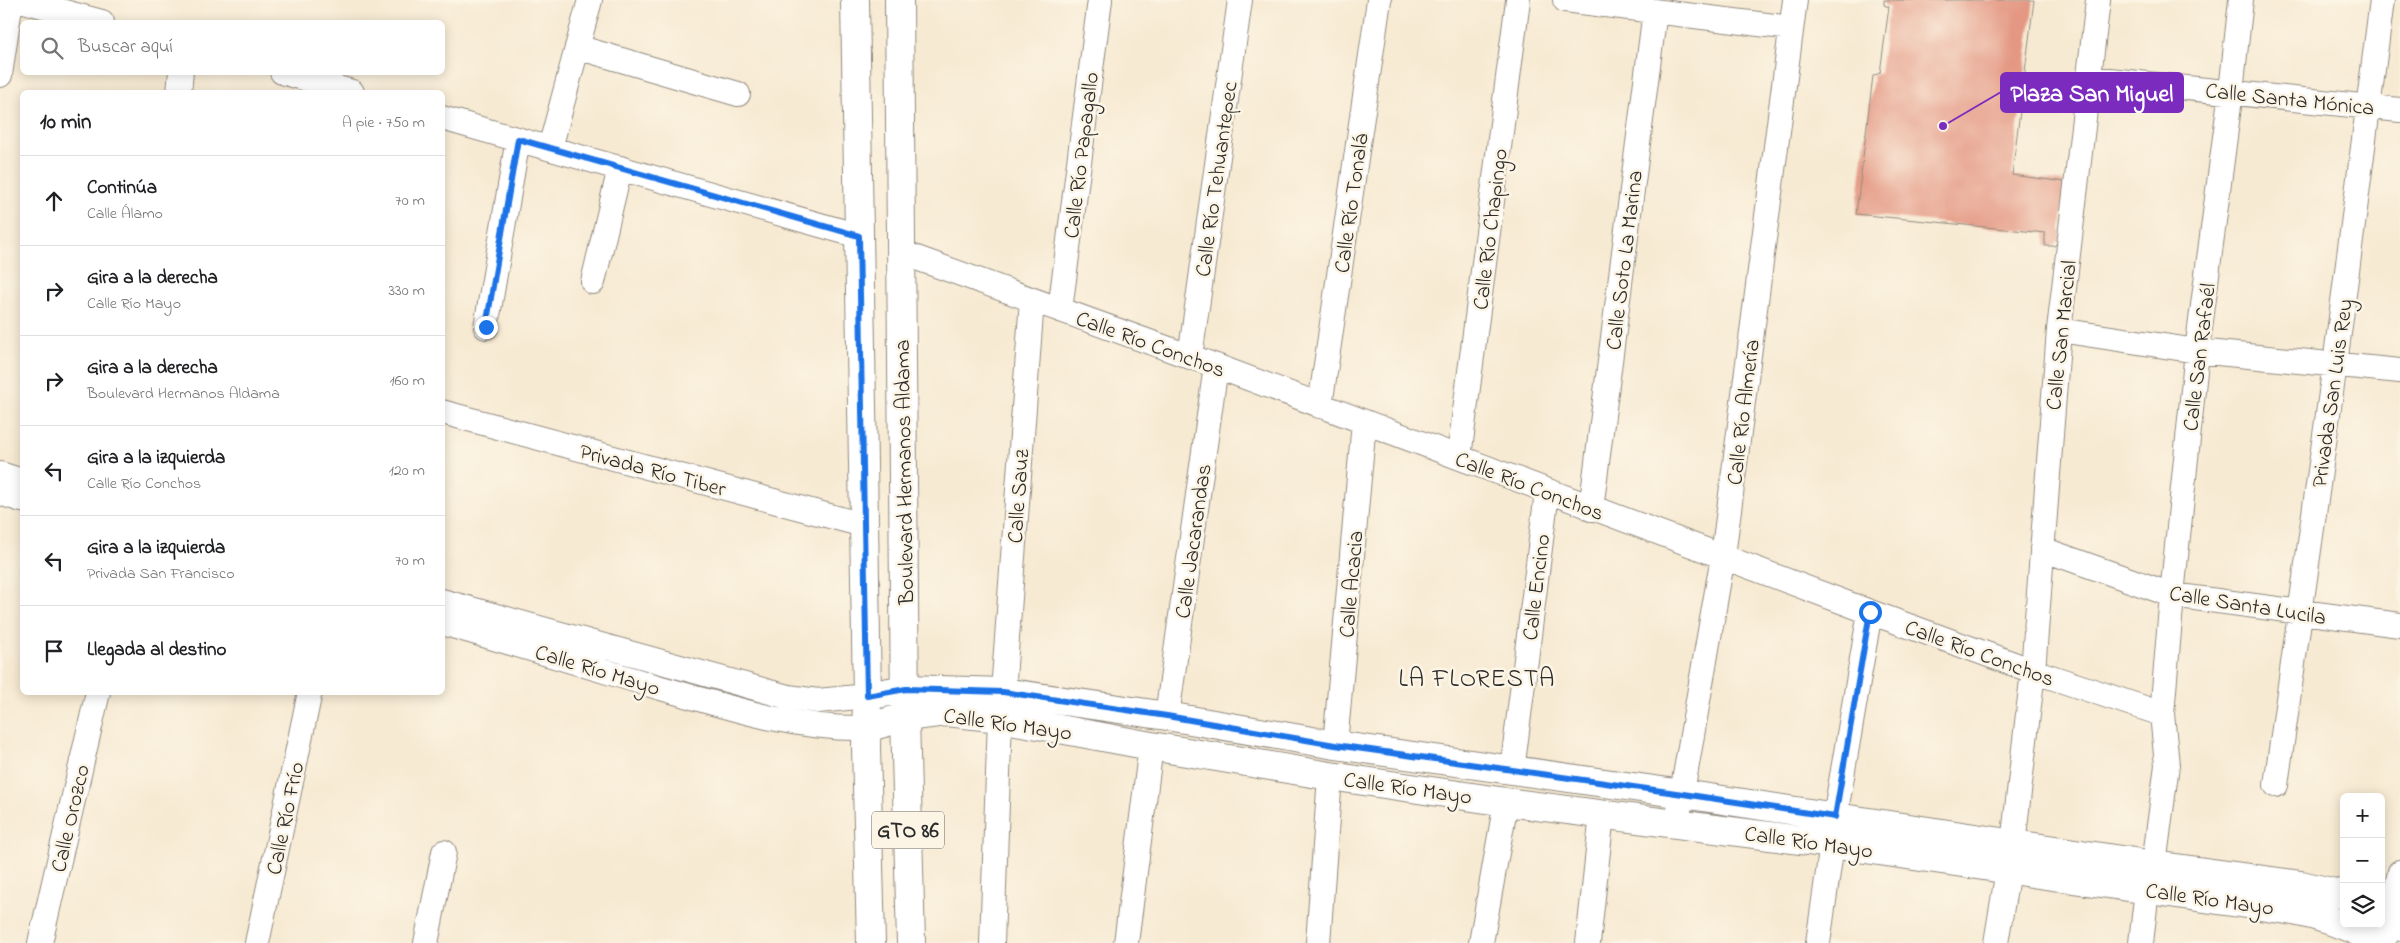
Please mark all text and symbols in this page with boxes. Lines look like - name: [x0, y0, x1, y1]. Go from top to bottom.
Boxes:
- search box: [20, 20, 445, 75]
- icon: search: [38, 34, 66, 62]
- text: Buscar aquí: [78, 34, 173, 61]
- street label: Calle Río Papagallo: [1057, 70, 1110, 241]
- callout: Plaza San Miguel: [2001, 73, 2183, 112]
- street label: Calle Santa Mónica: [2204, 76, 2376, 126]
- text: Plaza San Miguel: [2011, 78, 2173, 114]
- street label: Calle Río Tehuantepec: [1188, 80, 1248, 279]
- text: 10 min: [40, 108, 91, 138]
- text: A pie · 750 m: [342, 111, 425, 135]
- street label: Calle Río Tonalá: [1327, 132, 1379, 275]
- street label: Calle Río Chapingo: [1466, 147, 1519, 312]
- street label: Calle Soto La Marina: [1599, 169, 1653, 352]
- text: Continúa: [87, 175, 157, 202]
- icon: ahead: [40, 187, 68, 215]
- text: 70 m: [395, 189, 425, 213]
- text: Calle Álamo: [87, 202, 163, 226]
- street label: Calle San Marcial: [2039, 259, 2087, 412]
- text: Gira a la derecha: [87, 265, 218, 292]
- icon: right: [40, 277, 68, 305]
- text: 330 m: [388, 279, 425, 303]
- street label: Calle San Rafaél: [2176, 282, 2226, 433]
- text: Calle Río Mayo: [87, 292, 181, 316]
- street label: Privada San Luis Rey: [2305, 297, 2364, 490]
- street label: Calle Río Conchos: [1071, 304, 1229, 388]
- route end: [475, 316, 498, 339]
- street label: Calle Río Almería: [1720, 338, 1770, 487]
- street label: Boulevard Hermanos Aldama: [888, 339, 924, 606]
- text: Gira a la derecha: [87, 355, 218, 382]
- icon: right: [40, 367, 68, 395]
- text: 160 m: [390, 369, 425, 393]
- text: Boulevard Hermanos Aldama: [87, 382, 280, 406]
- street label: Privada Río Tiber: [576, 437, 729, 507]
- text: Gira a la izquierda: [87, 445, 225, 472]
- street label: Calle Río Conchos: [1450, 445, 1608, 531]
- street label: Calle Sauz: [1001, 447, 1039, 544]
- icon: left: [40, 457, 68, 485]
- text: 120 m: [389, 459, 425, 483]
- street label: Calle Jacarandas: [1168, 462, 1222, 621]
- text: Calle Río Conchos: [87, 472, 201, 496]
- street label: Calle Acacia: [1332, 529, 1374, 639]
- street label: Calle Encino: [1516, 532, 1560, 642]
- text: Gira a la izquierda: [87, 535, 225, 562]
- icon: left: [40, 547, 68, 575]
- text: 70 m: [395, 549, 425, 573]
- text: Privada San Francisco: [87, 562, 235, 586]
- street label: Calle Santa Lucila: [2167, 579, 2328, 635]
- route start: [1859, 601, 1882, 624]
- street label: Calle Río Conchos: [1900, 613, 2058, 697]
- icon: arrive: [40, 637, 68, 665]
- text: Llegada al destino: [87, 637, 226, 664]
- street label: Calle Río Mayo: [530, 638, 664, 707]
- district label: LA FLORESTA: [1398, 662, 1556, 698]
- street label: Calle Río Mayo: [941, 701, 1074, 752]
- street label: Calle Río Frío: [259, 759, 314, 878]
- street label: Calle Orozco: [44, 762, 100, 876]
- street label: Calle Río Mayo: [1341, 765, 1474, 816]
- map controls: [2340, 793, 2385, 928]
- button: +: [2340, 793, 2385, 838]
- road number: GTO 86: [872, 812, 944, 848]
- street label: Calle Río Mayo: [1742, 819, 1875, 870]
- button: −: [2340, 838, 2385, 883]
- street label: Calle Río Mayo: [2143, 876, 2276, 927]
- button: layers: [2340, 883, 2385, 928]

